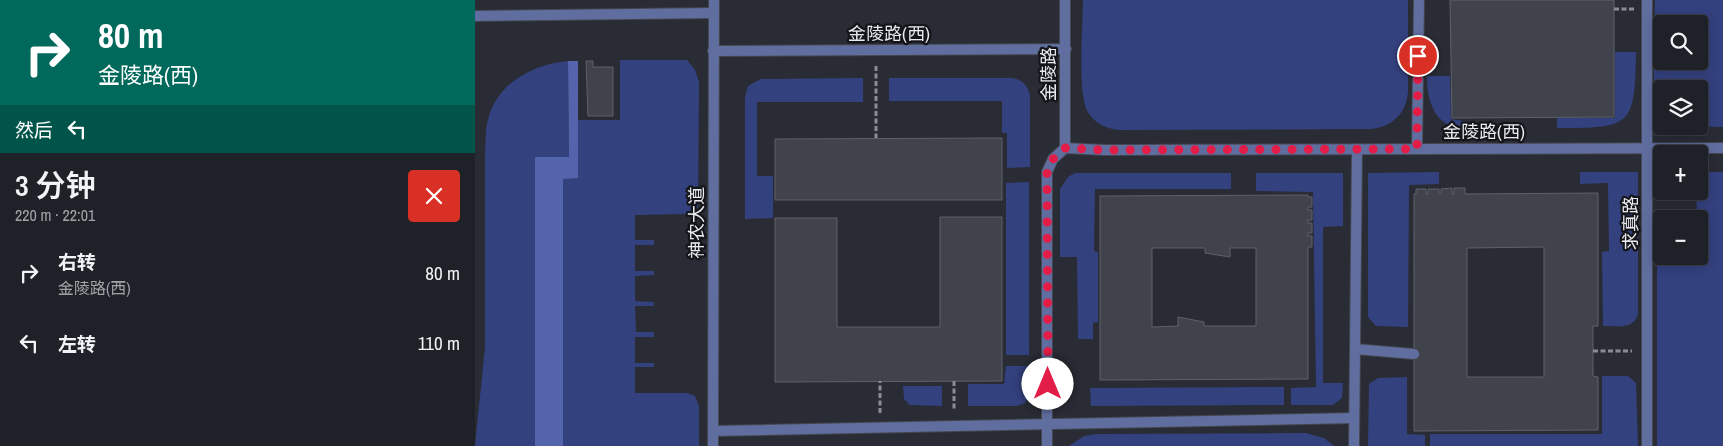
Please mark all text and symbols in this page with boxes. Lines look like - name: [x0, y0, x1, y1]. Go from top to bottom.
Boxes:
- text: 80 m: [98, 12, 163, 59]
- map controls: [1653, 15, 1708, 265]
- button: search: [1653, 15, 1708, 70]
- icon: right: [15, 20, 80, 85]
- street label: 金陵路(西): [848, 21, 930, 46]
- pin: [1397, 35, 1439, 77]
- icon: arrive: [1404, 42, 1432, 70]
- street label: 金陵路: [1036, 47, 1061, 101]
- text: 金陵路(西): [98, 60, 198, 90]
- button: layers: [1653, 80, 1708, 135]
- icon: left: [63, 115, 91, 143]
- text: 然后: [15, 117, 53, 143]
- street label: 金陵路(西): [1443, 119, 1525, 144]
- button: +: [1653, 145, 1708, 200]
- text: 3 分钟: [15, 165, 96, 205]
- button: close: [408, 170, 460, 222]
- street label: 神农大道: [684, 187, 709, 259]
- street label: 求真路: [1618, 196, 1643, 250]
- text: 220 m · 22:01: [15, 204, 95, 226]
- button: −: [1653, 210, 1708, 265]
- text: 右转: [58, 249, 96, 275]
- icon: right: [15, 259, 43, 287]
- text: 80 m: [425, 260, 460, 286]
- text: 金陵路(西): [58, 277, 131, 299]
- icon: left: [15, 329, 43, 357]
- text: 110 m: [418, 330, 460, 356]
- text: 左转: [58, 331, 96, 357]
- position arrow: [1021, 357, 1073, 409]

